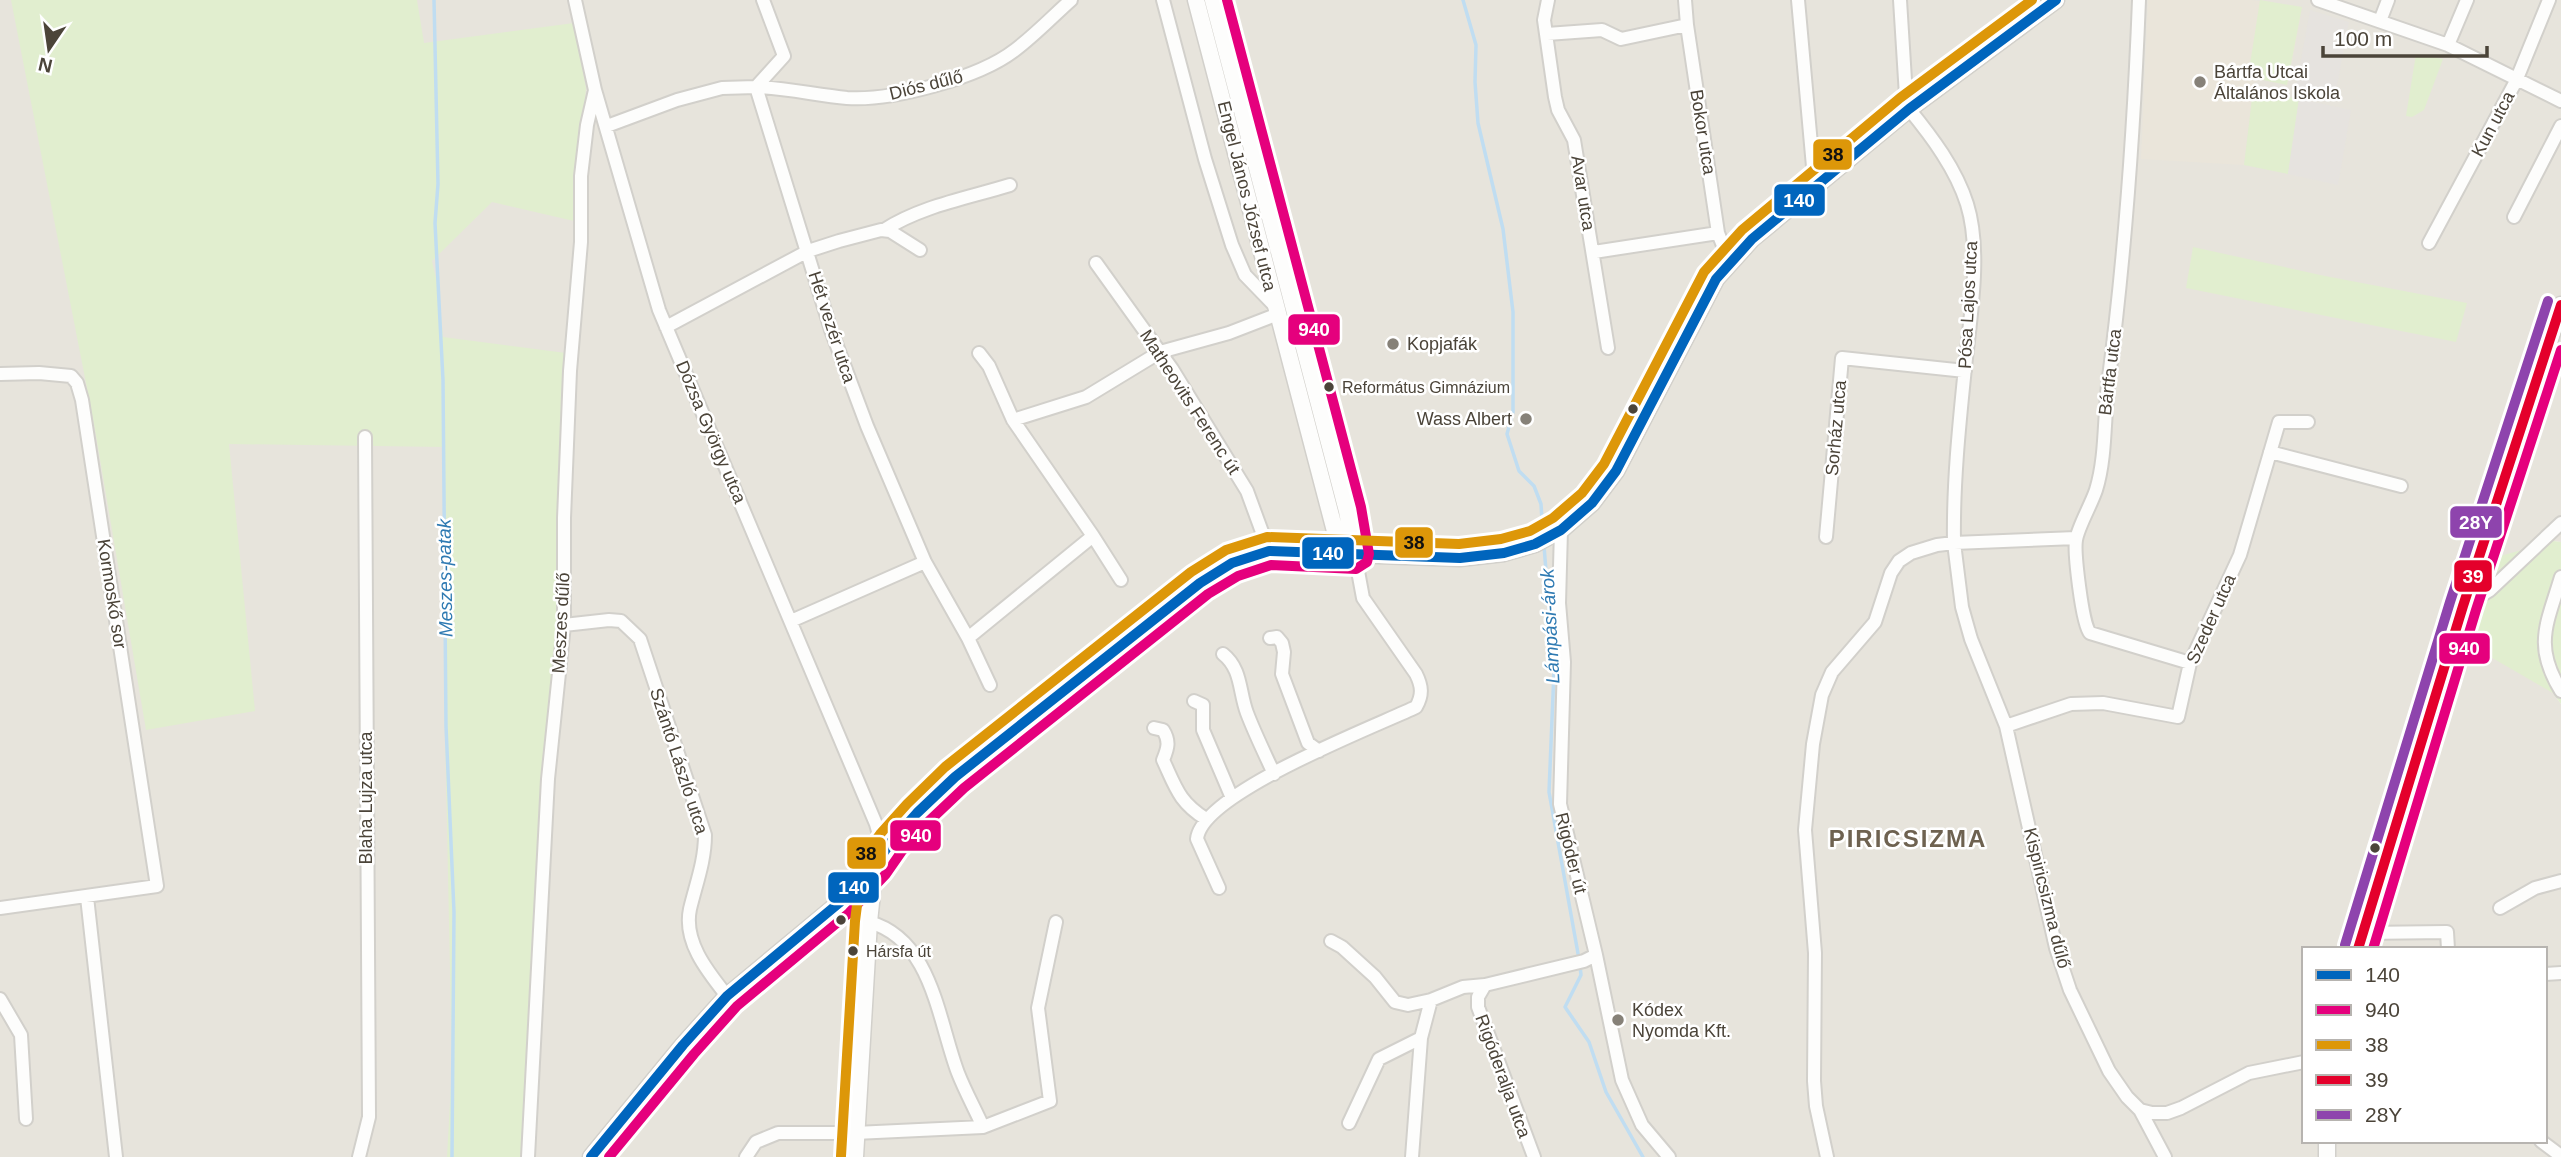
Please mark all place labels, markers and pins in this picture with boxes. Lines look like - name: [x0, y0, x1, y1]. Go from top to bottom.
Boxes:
- place label: Bártfa Utcai Általános Iskola: [2214, 62, 2341, 103]
- marker: Bártfa Utcai Általános Iskola: [2192, 74, 2208, 90]
- place label: Kopjafák: [1407, 334, 1478, 354]
- marker: Kopjafák: [1385, 336, 1401, 352]
- place label: Református Gimnázium: [1342, 379, 1510, 396]
- marker: Református Gimnázium: [1322, 380, 1336, 394]
- unlabelled marker: [1626, 402, 1640, 416]
- place label: Wass Albert: [1417, 409, 1512, 429]
- marker: Wass Albert: [1518, 411, 1534, 427]
- unlabelled marker: [2368, 841, 2382, 855]
- unlabelled marker: [834, 913, 848, 927]
- place label: Hársfa út: [866, 943, 931, 960]
- marker: Hársfa út: [846, 944, 860, 958]
- place label: Kódex Nyomda Kft.: [1632, 1000, 1731, 1041]
- marker: Kódex Nyomda Kft.: [1610, 1012, 1626, 1028]

